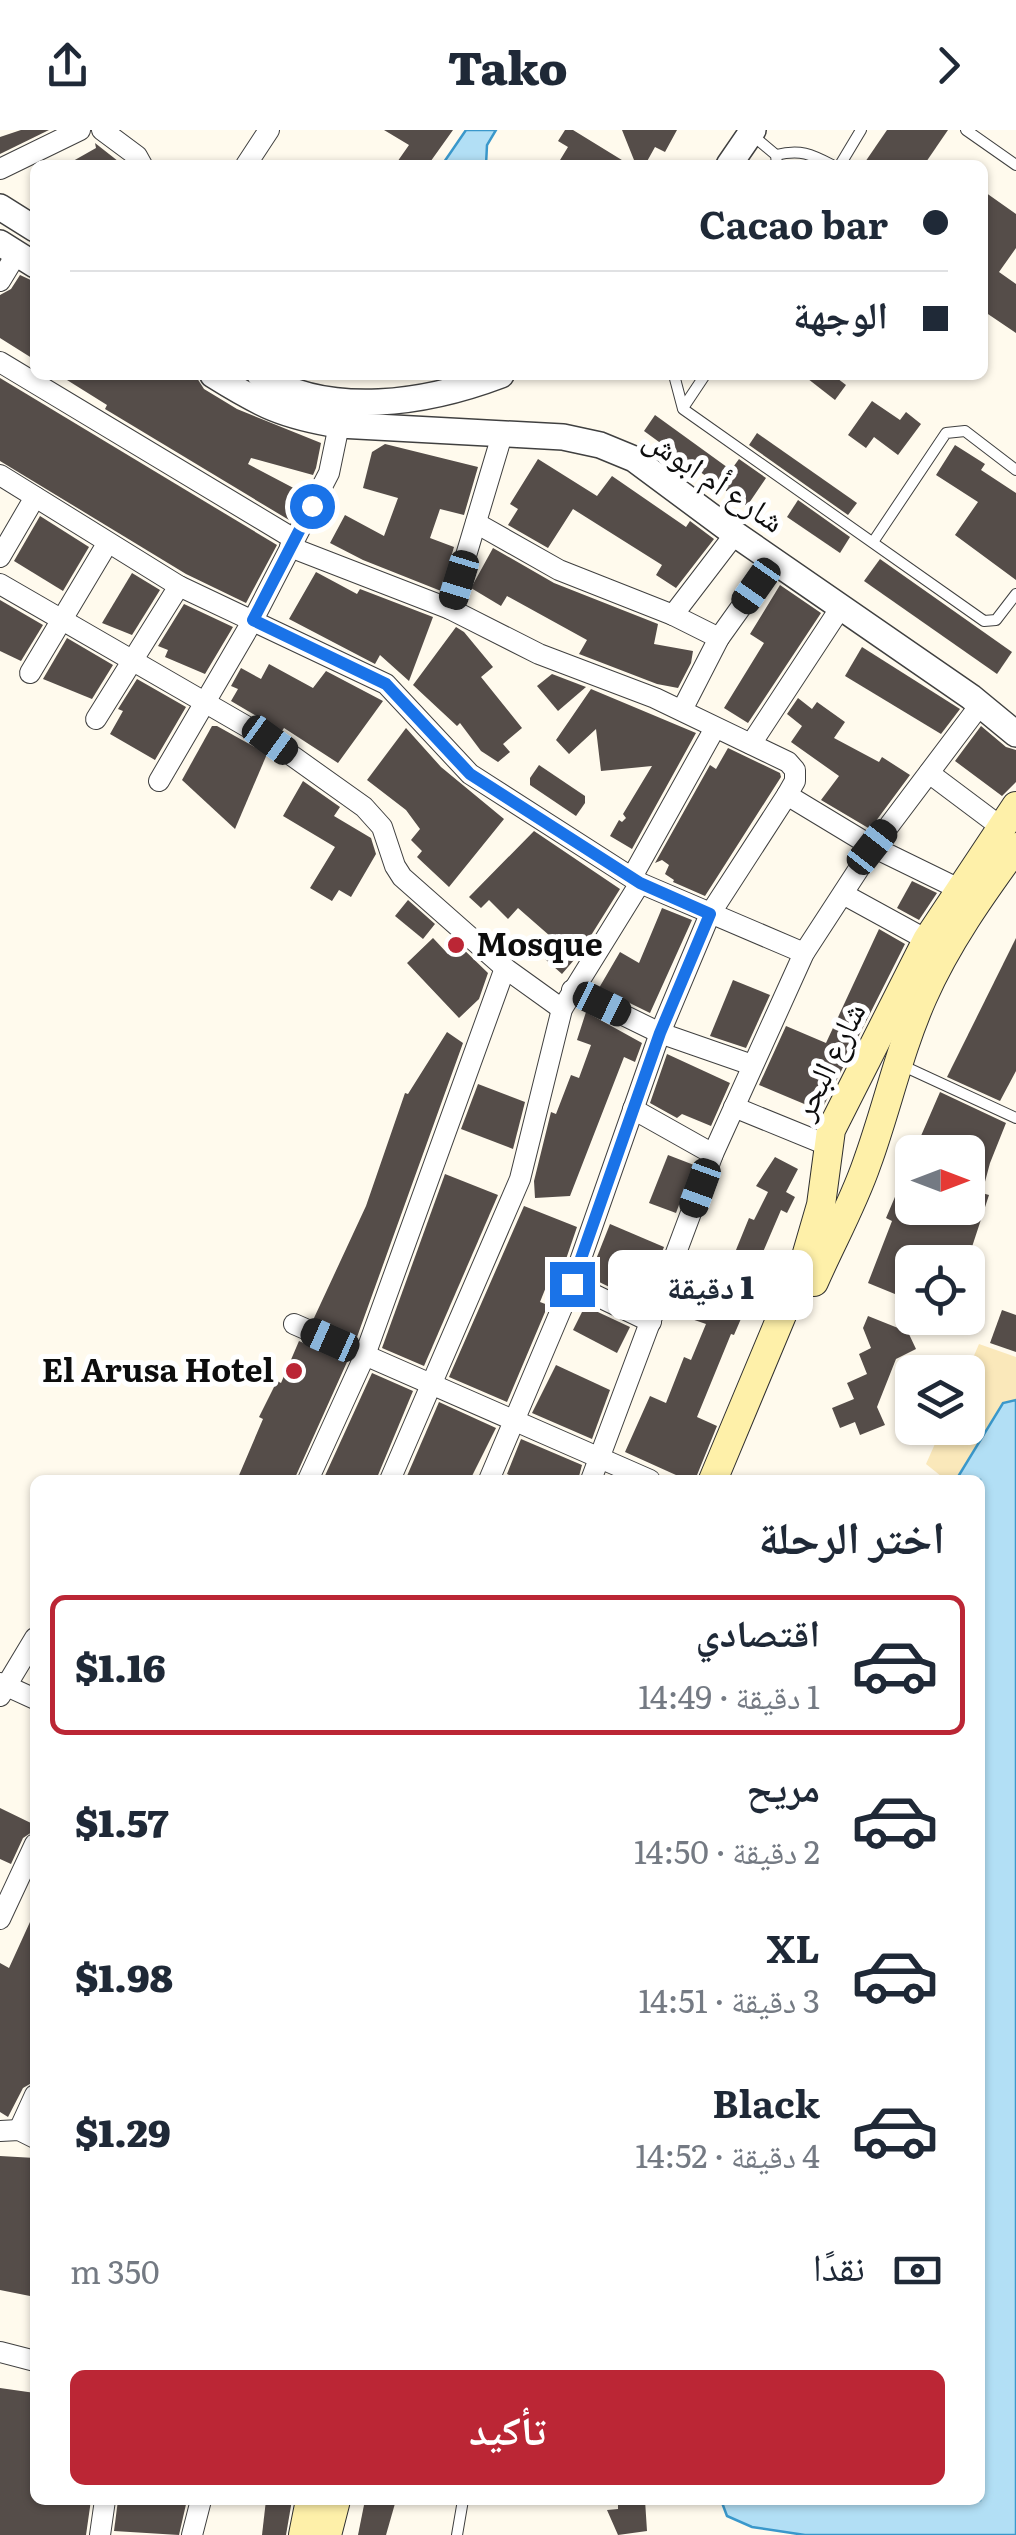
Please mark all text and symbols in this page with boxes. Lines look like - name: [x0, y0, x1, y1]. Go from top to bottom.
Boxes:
- text: Tako: [448, 32, 568, 99]
- icon: share: [40, 38, 95, 93]
- icon: forward: [921, 38, 976, 93]
- text: Cacao bar: [699, 194, 888, 251]
- text: الوجهة: [793, 284, 888, 341]
- street label: شارع أم ابوش: [636, 413, 796, 542]
- route start: [290, 484, 335, 529]
- car: [436, 547, 482, 613]
- car: [727, 553, 785, 619]
- car: [237, 710, 303, 770]
- car: [842, 814, 902, 880]
- place label: Mosque: [476, 918, 603, 966]
- marker: Mosque: [445, 934, 467, 956]
- car: [568, 977, 636, 1031]
- street label: شارع البحر: [777, 993, 875, 1127]
- north arrow: [895, 1135, 985, 1225]
- map controls: [895, 1135, 985, 1445]
- car: [676, 1155, 724, 1221]
- button: locate: [895, 1245, 985, 1335]
- callout: 1 دقيقة: [607, 1249, 812, 1319]
- text: 1 دقيقة: [667, 1261, 754, 1309]
- route end: [550, 1262, 595, 1307]
- car: [296, 1314, 364, 1366]
- place label: El Arusa Hotel: [42, 1344, 274, 1392]
- button: layers: [895, 1355, 985, 1445]
- marker: El Arusa Hotel: [283, 1360, 305, 1382]
- text: اختر الرحلة: [759, 1501, 945, 1568]
- text: اقتصادي: [696, 1602, 820, 1659]
- icon: car: [850, 1620, 940, 1710]
- text: $1.16: [75, 1637, 166, 1694]
- text: 1 دقيقة · 14:49: [638, 1671, 820, 1719]
- text: مريح: [746, 1757, 820, 1814]
- icon: car: [850, 1775, 940, 1865]
- text: $1.57: [75, 1792, 169, 1849]
- text: 2 دقيقة · 14:50: [634, 1826, 820, 1874]
- text: XL: [767, 1918, 820, 1975]
- icon: car: [850, 1930, 940, 2020]
- text: $1.98: [75, 1947, 173, 2004]
- text: 3 دقيقة · 14:51: [638, 1975, 820, 2023]
- text: Black: [712, 2073, 820, 2130]
- icon: car: [850, 2085, 940, 2175]
- text: $1.29: [75, 2102, 171, 2159]
- text: 4 دقيقة · 14:52: [635, 2130, 820, 2178]
- text: نقدًا: [813, 2236, 865, 2293]
- icon: cash: [890, 2243, 945, 2298]
- text: 350 m: [70, 2246, 159, 2294]
- button: تأكيد: [70, 2370, 945, 2485]

